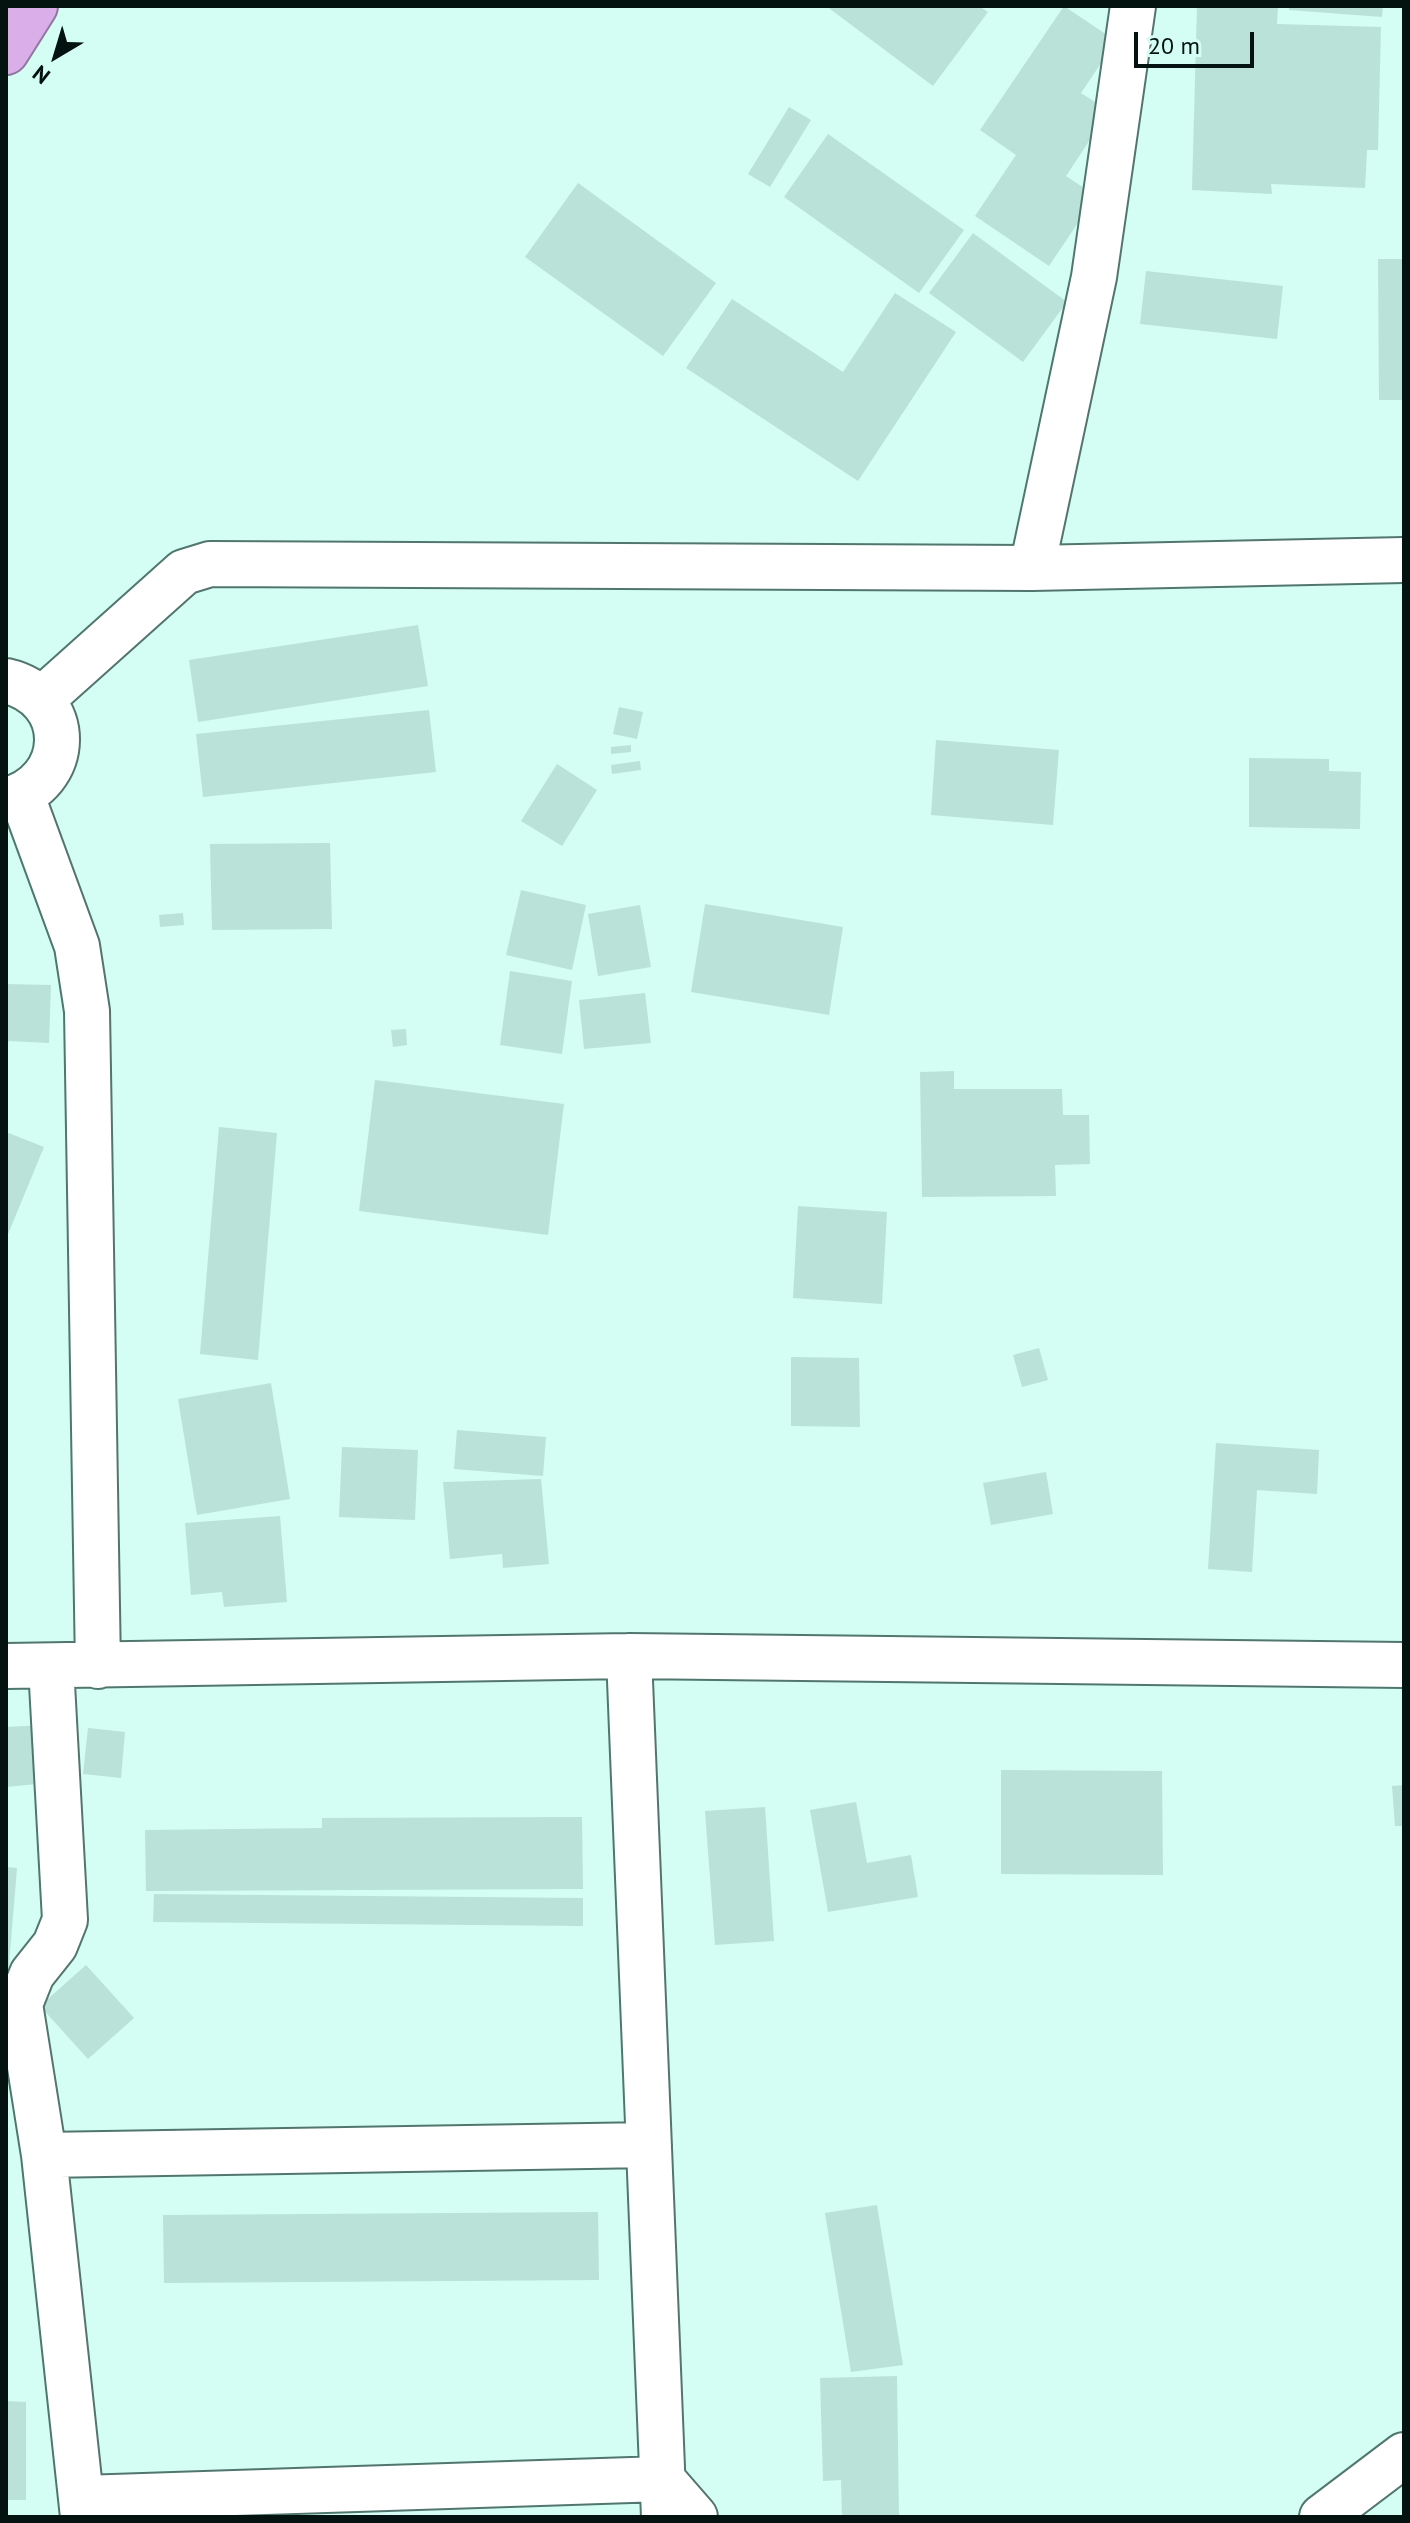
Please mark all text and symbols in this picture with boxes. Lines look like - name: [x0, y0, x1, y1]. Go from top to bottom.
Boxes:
- north arrow: [16, 16, 96, 96]
- scale bar: [1138, 16, 1258, 66]
- text: 20 m: [1148, 30, 1200, 61]
- text: N: [27, 59, 56, 90]

